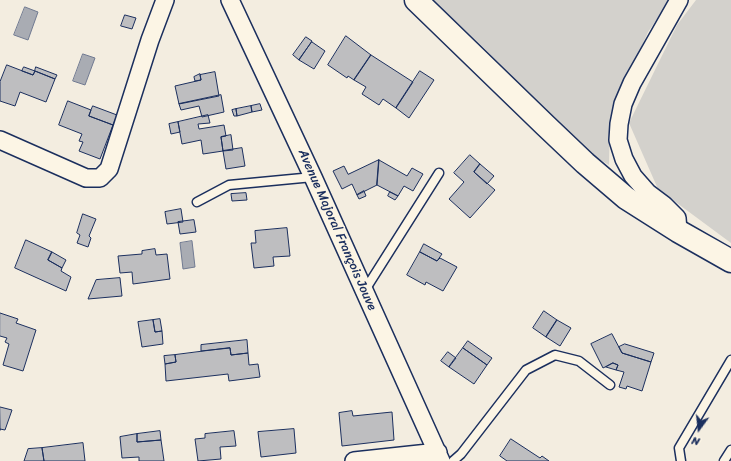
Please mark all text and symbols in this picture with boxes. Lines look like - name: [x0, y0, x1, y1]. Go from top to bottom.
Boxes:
- street label: Avenue Majoral François Jouve: [294, 147, 380, 313]
- north arrow: [679, 409, 719, 449]
- text: N: [690, 431, 702, 451]

